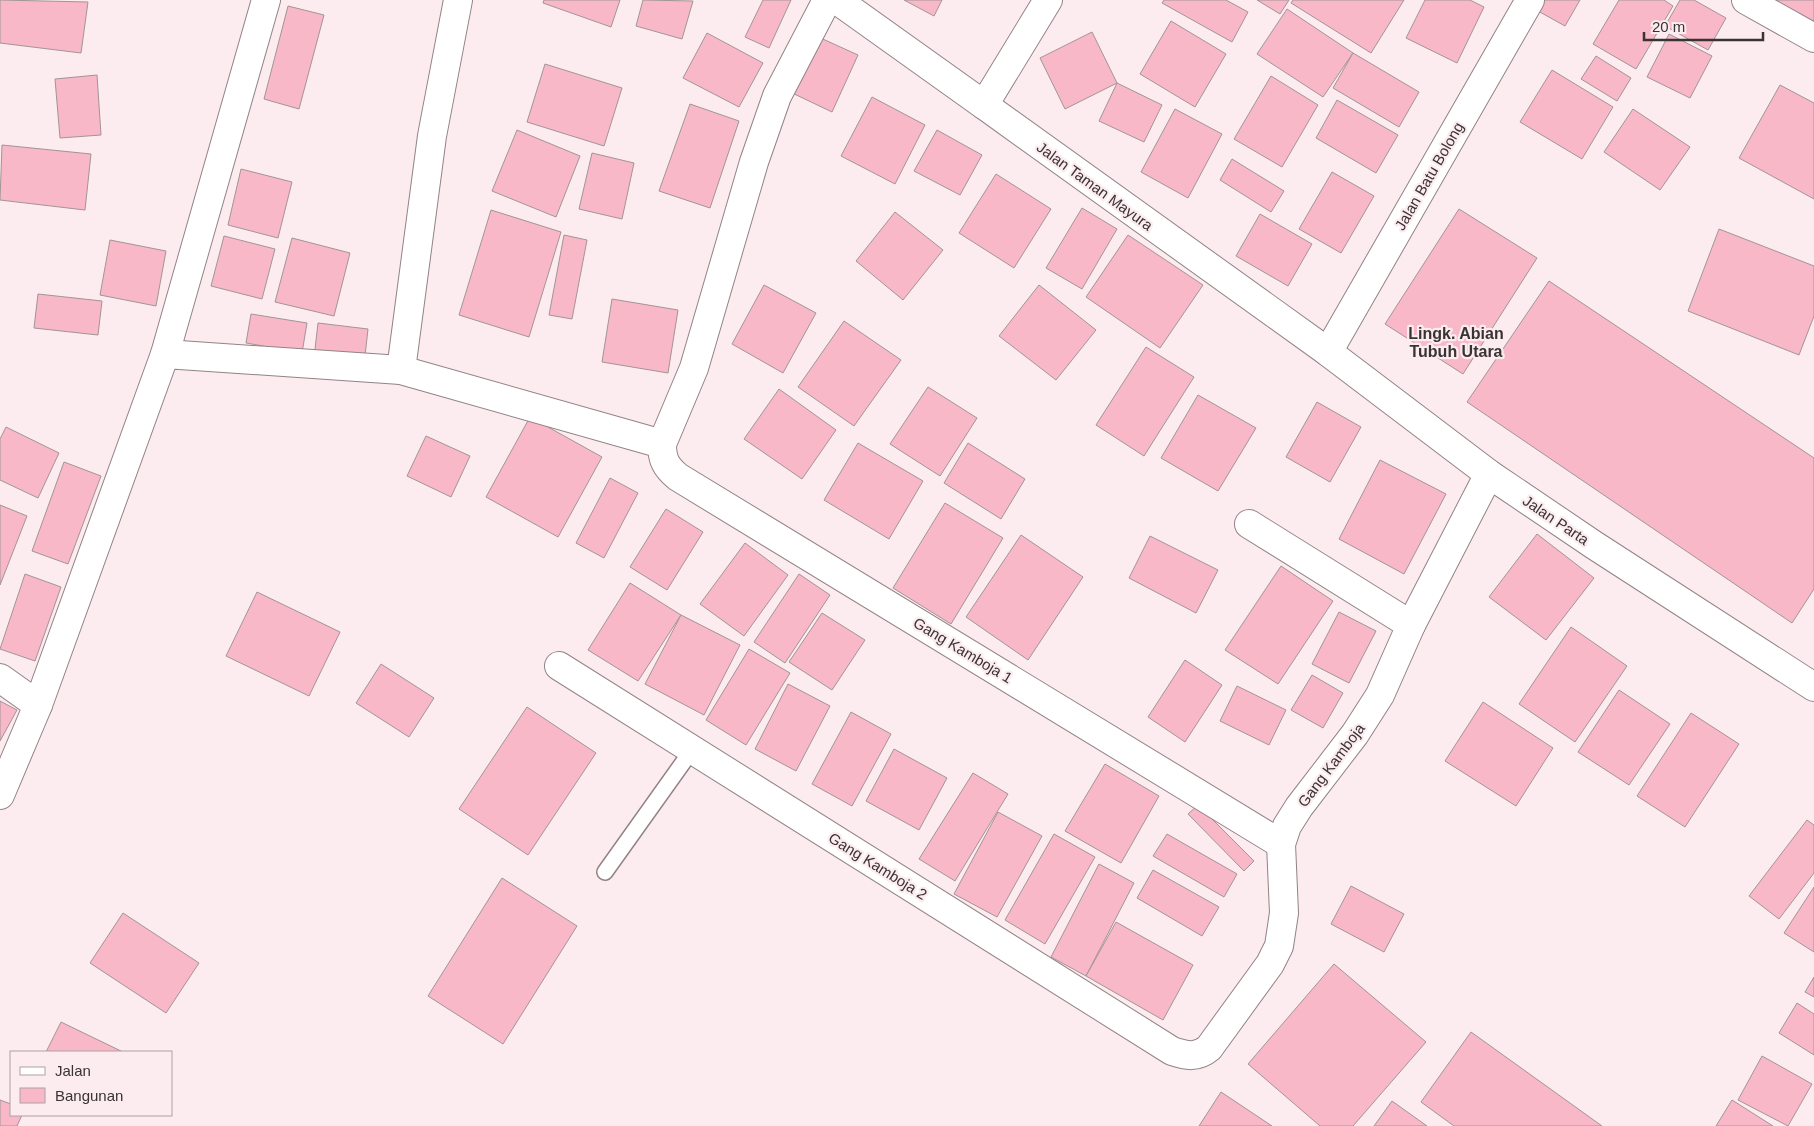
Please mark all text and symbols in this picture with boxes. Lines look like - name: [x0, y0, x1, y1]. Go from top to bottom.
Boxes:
- scale bar: [1644, 10, 1763, 42]
- text: 20 m: [1652, 18, 1685, 35]
- street label: Jalan Batu Bolong: [1391, 119, 1467, 233]
- street label: Jalan Taman Mayura: [1034, 138, 1157, 234]
- district label: Lingk. Abian Tubuh Utara: [1408, 325, 1504, 360]
- street label: Jalan Parta: [1520, 492, 1593, 549]
- street label: Gang Kamboja 1: [910, 614, 1016, 686]
- street label: Gang Kamboja: [1294, 719, 1368, 810]
- street label: Gang Kamboja 2: [826, 829, 930, 903]
- legend: [10, 1051, 172, 1116]
- text: Jalan: [55, 1062, 91, 1079]
- text: Bangunan: [55, 1087, 123, 1104]

